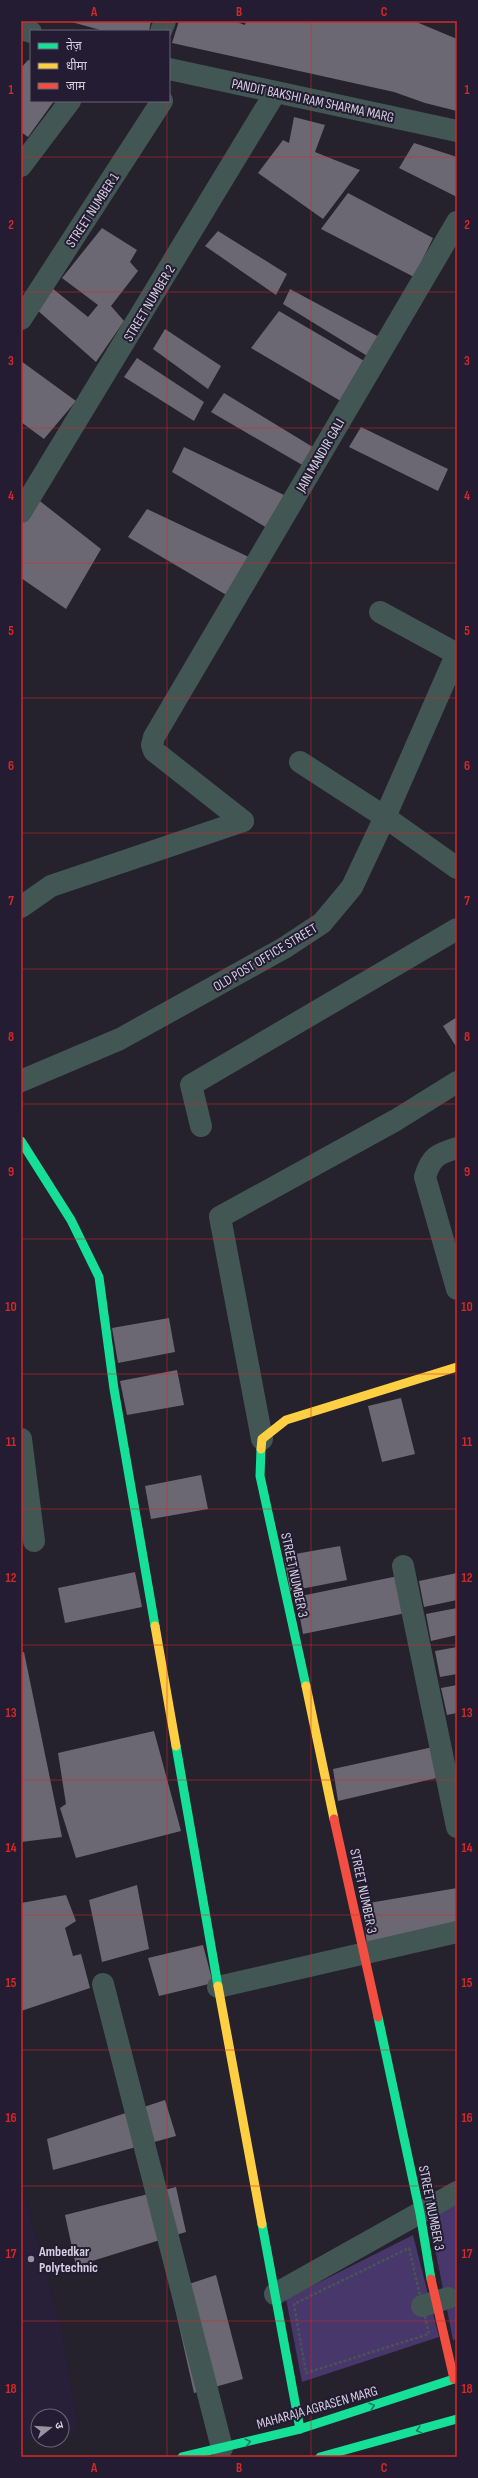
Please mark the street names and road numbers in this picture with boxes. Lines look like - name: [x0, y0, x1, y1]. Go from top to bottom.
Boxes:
- street label: PANDIT BAKSHI RAM SHARMA MARG: [230, 75, 396, 126]
- street label: STREET NUMBER 1: [62, 170, 123, 251]
- street label: STREET NUMBER 2: [120, 262, 179, 345]
- street label: JAIN MANDIR GALI: [292, 416, 348, 496]
- street label: OLD POST OFFICE STREET: [210, 919, 321, 995]
- street label: STREET NUMBER 3: [277, 1531, 312, 1619]
- street label: STREET NUMBER 3: [346, 1847, 381, 1935]
- street label: STREET NUMBER 3: [415, 2164, 448, 2252]
- street label: MAHARAJA AGRASEN MARG: [255, 2382, 380, 2433]

